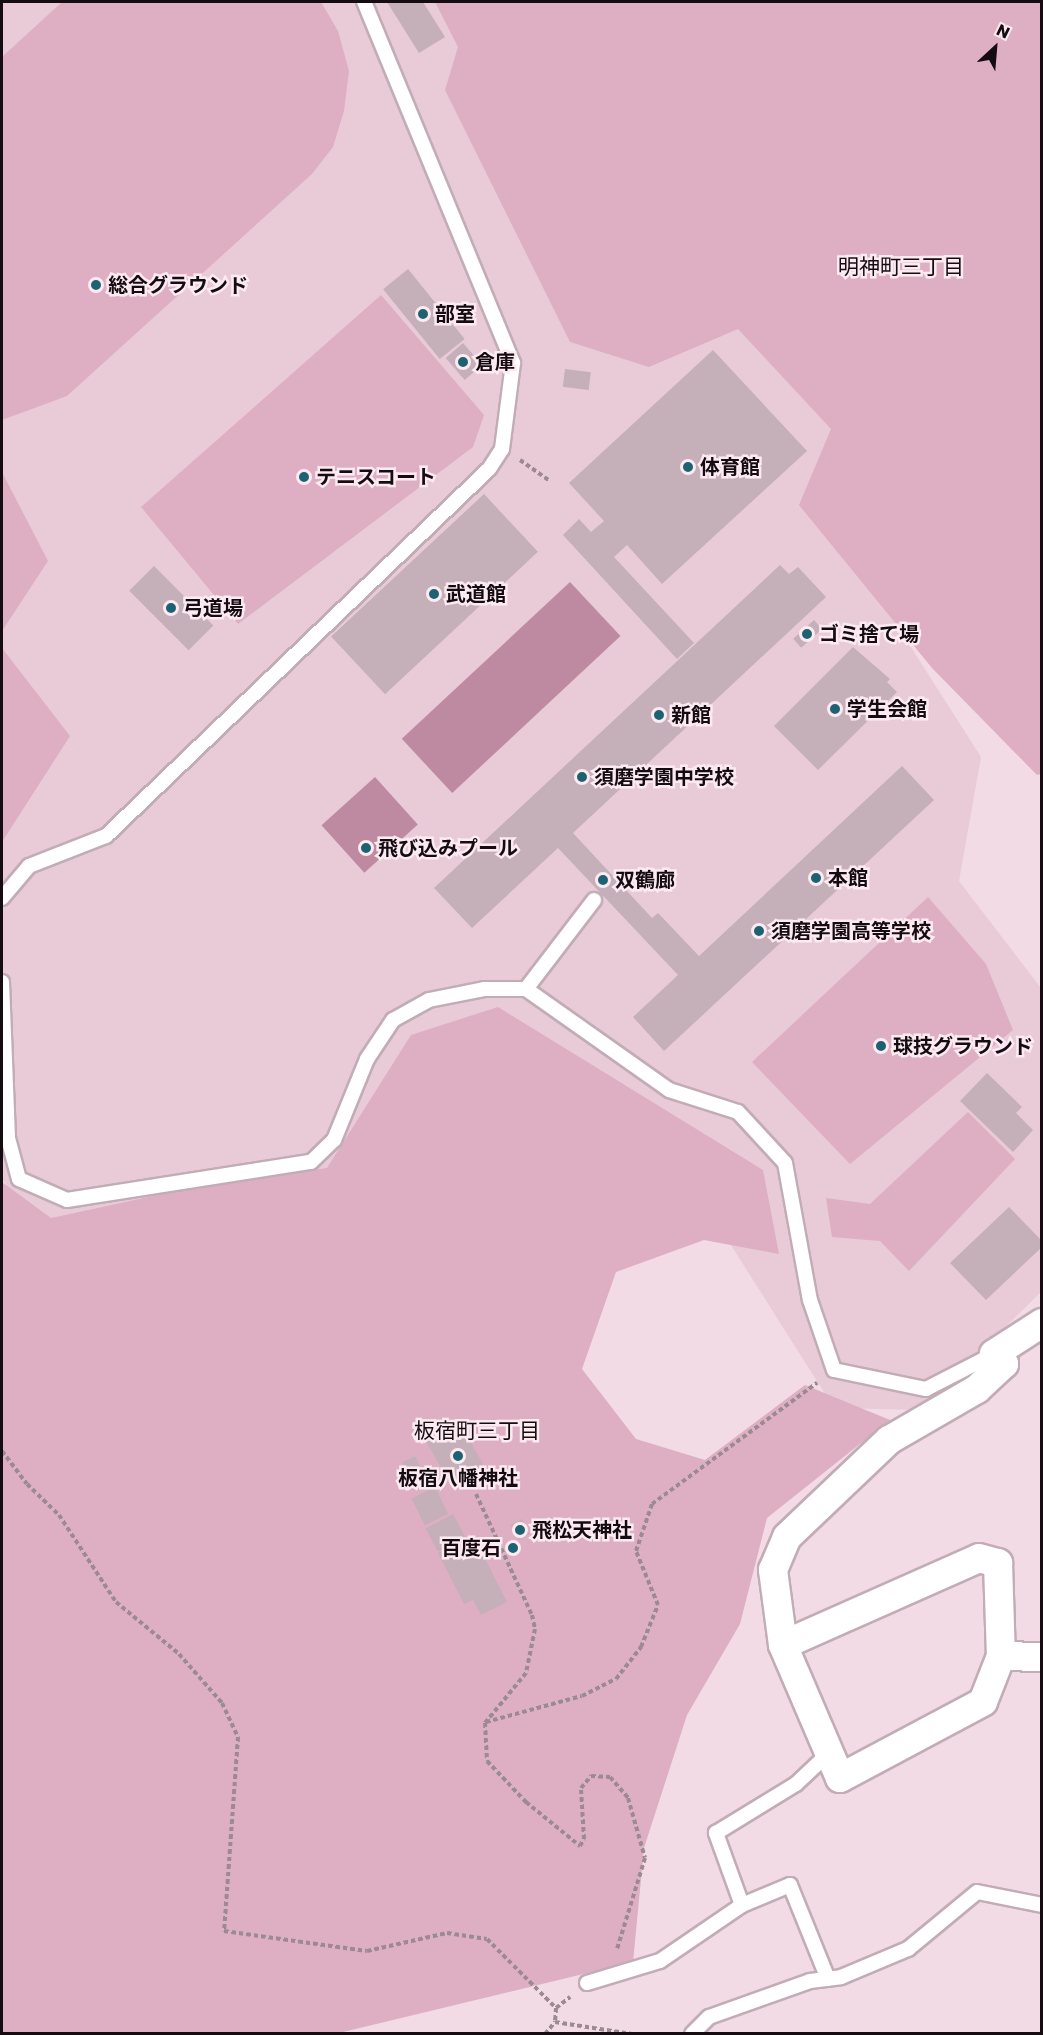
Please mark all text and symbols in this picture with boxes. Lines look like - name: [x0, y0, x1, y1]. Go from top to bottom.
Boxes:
- north arrow: [965, 18, 1025, 78]
- text: N: [993, 18, 1014, 44]
- district label: 明神町三丁目: [838, 254, 964, 280]
- place label: 総合グラウンド: [108, 273, 248, 297]
- marker: 総合グラウンド: [89, 278, 103, 292]
- place label: 部室: [435, 302, 475, 326]
- marker: 部室: [416, 307, 430, 321]
- place label: 倉庫: [475, 350, 515, 374]
- marker: 倉庫: [456, 355, 470, 369]
- place label: 体育館: [700, 455, 760, 479]
- marker: 体育館: [681, 460, 695, 474]
- place label: テニスコート: [316, 465, 436, 489]
- marker: テニスコート: [297, 470, 311, 484]
- place label: 武道館: [446, 582, 506, 606]
- marker: 武道館: [427, 587, 441, 601]
- place label: 弓道場: [183, 596, 243, 620]
- marker: 弓道場: [164, 601, 178, 615]
- place label: ゴミ捨て場: [819, 622, 919, 646]
- marker: ゴミ捨て場: [800, 627, 814, 641]
- place label: 学生会館: [847, 697, 927, 721]
- marker: 学生会館: [828, 702, 842, 716]
- place label: 新館: [671, 703, 711, 727]
- marker: 新館: [652, 708, 666, 722]
- place label: 須磨学園中学校: [594, 765, 734, 789]
- marker: 須磨学園中学校: [575, 770, 589, 784]
- place label: 飛び込みプール: [378, 836, 518, 860]
- marker: 飛び込みプール: [359, 841, 373, 855]
- place label: 本館: [828, 866, 868, 890]
- place label: 双鶴廊: [615, 868, 675, 892]
- marker: 本館: [809, 871, 823, 885]
- marker: 双鶴廊: [596, 873, 610, 887]
- place label: 須磨学園高等学校: [771, 919, 931, 943]
- marker: 須磨学園高等学校: [752, 924, 766, 938]
- place label: 球技グラウンド: [893, 1034, 1033, 1058]
- marker: 球技グラウンド: [874, 1039, 888, 1053]
- district label: 板宿町三丁目: [414, 1418, 540, 1444]
- marker: 板宿八幡神社: [451, 1449, 465, 1463]
- place label: 板宿八幡神社: [398, 1466, 518, 1490]
- place label: 飛松天神社: [532, 1518, 632, 1542]
- marker: 飛松天神社: [513, 1523, 527, 1537]
- place label: 百度石: [441, 1536, 501, 1560]
- marker: 百度石: [506, 1541, 520, 1555]

